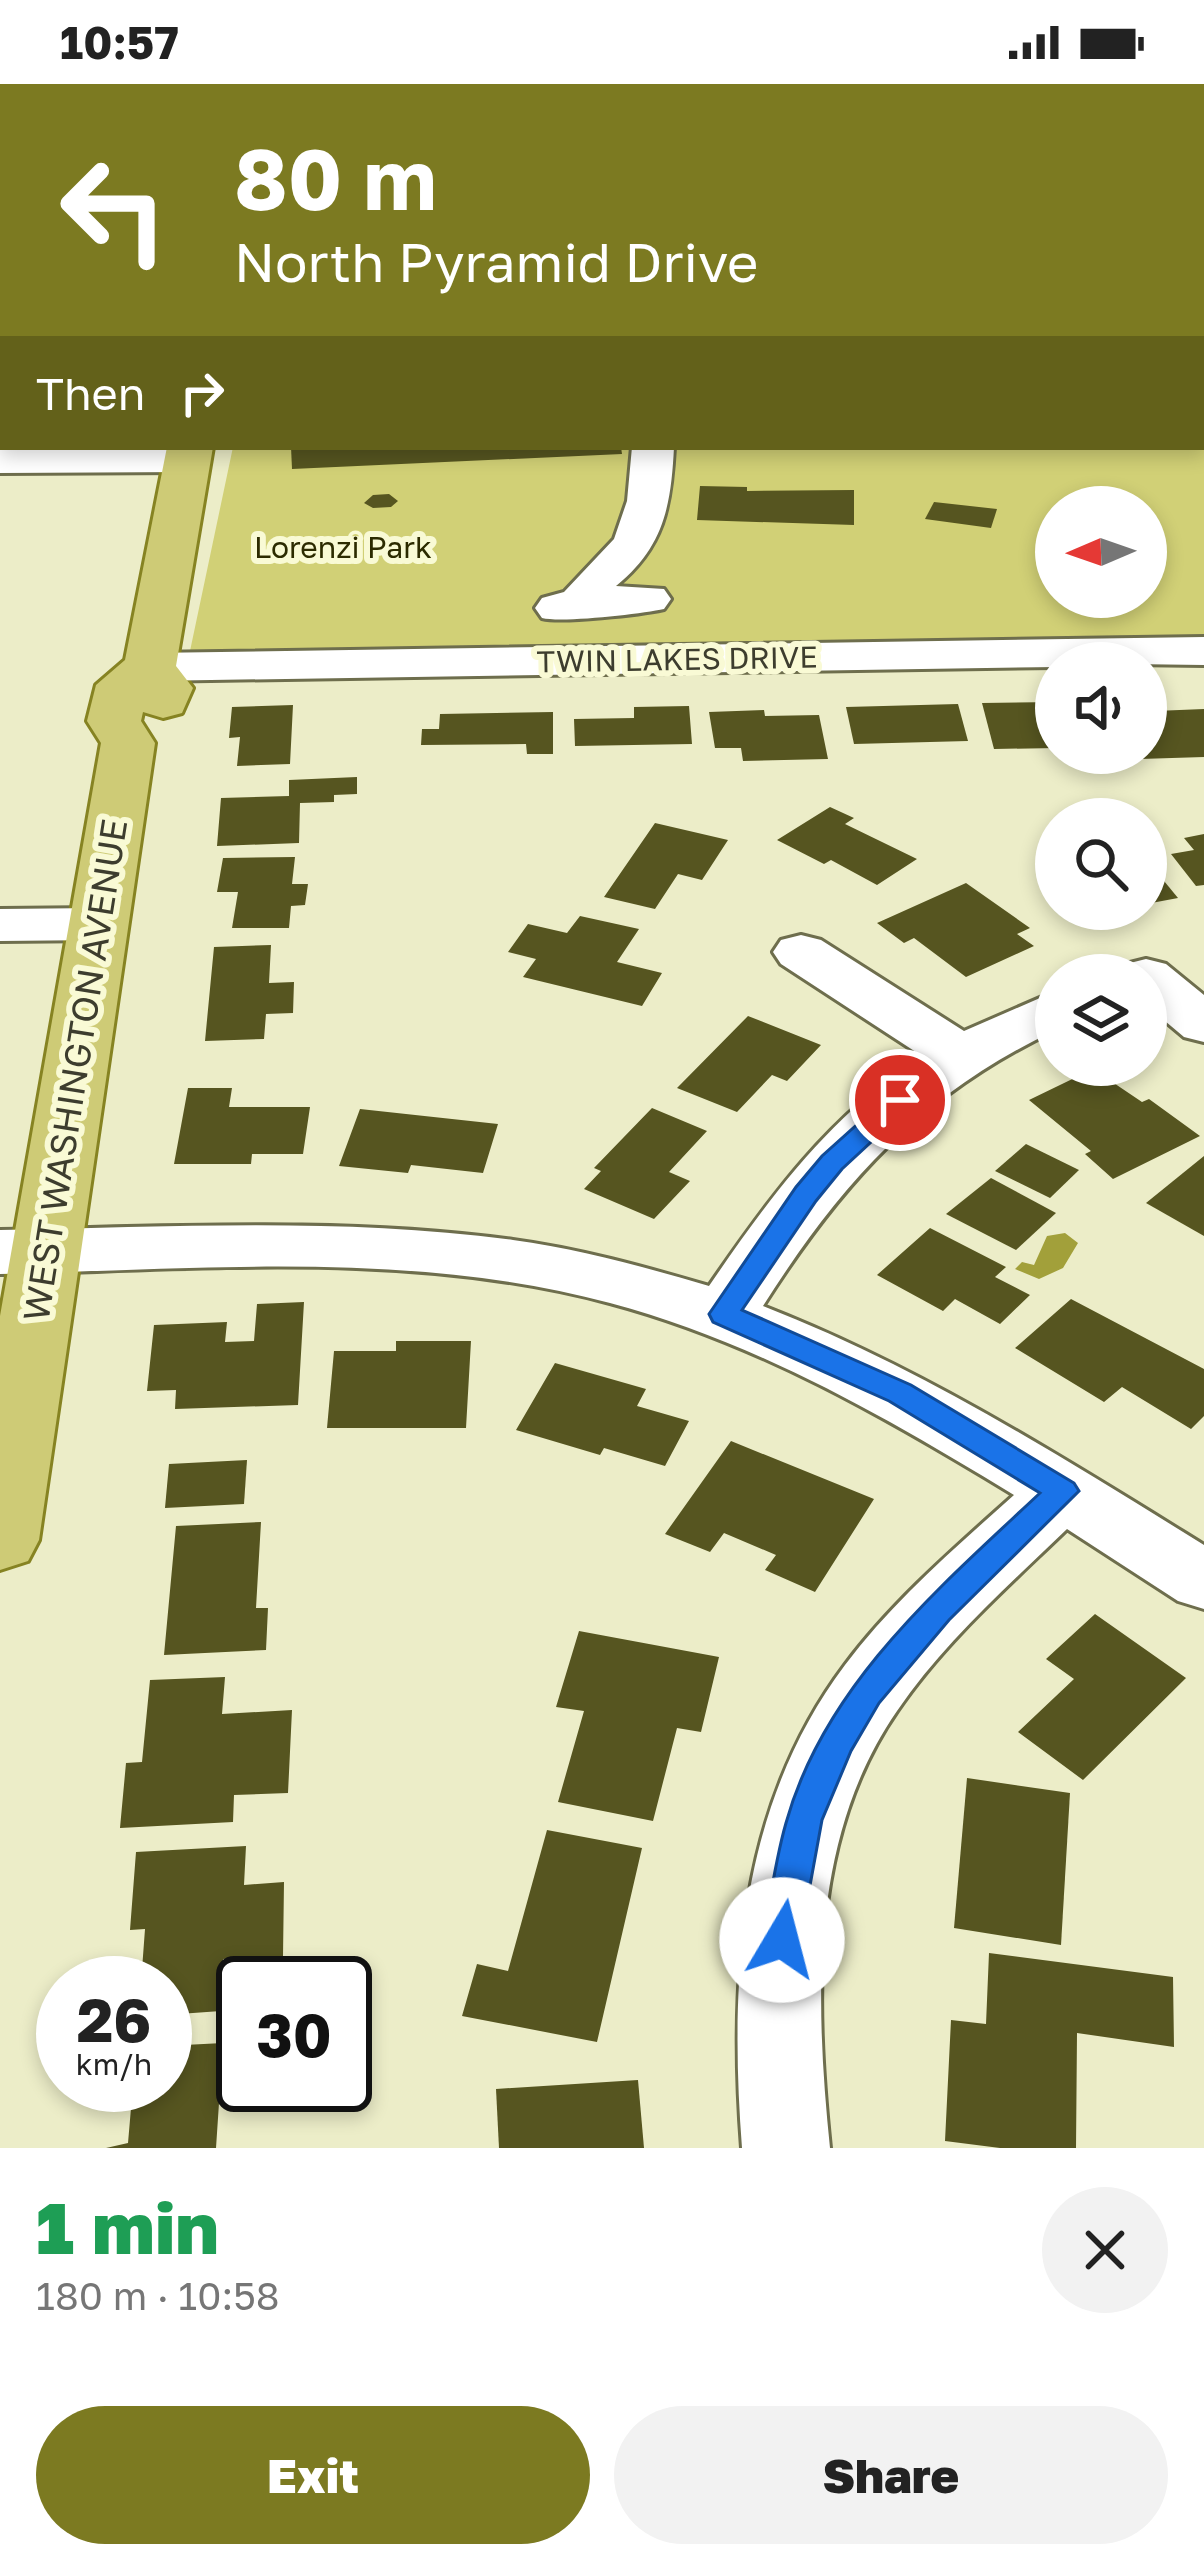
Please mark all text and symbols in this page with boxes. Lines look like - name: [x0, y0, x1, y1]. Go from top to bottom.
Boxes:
- text: 10:57: [60, 15, 179, 69]
- text: 80 m: [234, 128, 437, 228]
- icon: left: [36, 132, 192, 288]
- text: North Pyramid Drive: [234, 229, 758, 294]
- icon: right: [169, 360, 235, 426]
- text: Then: [36, 366, 145, 420]
- north arrow: [1035, 486, 1167, 618]
- map controls: [1035, 486, 1167, 1086]
- park label: Lorenzi Park: [254, 529, 432, 565]
- street label: TWIN LAKES DRIVE: [536, 639, 818, 679]
- button: sound: [1035, 642, 1167, 774]
- button: search: [1035, 798, 1167, 930]
- street label: WEST WASHINGTON AVENUE: [14, 816, 135, 1324]
- button: layers: [1035, 954, 1167, 1086]
- pin: [849, 1049, 951, 1151]
- icon: arrive: [867, 1067, 933, 1133]
- position arrow: [719, 1877, 845, 2003]
- speed limit sign: 30: [216, 1956, 372, 2112]
- text: 26: [77, 1983, 151, 2055]
- text: km/h: [76, 2046, 152, 2082]
- text: 1 min: [36, 2183, 219, 2270]
- button: close: [1042, 2187, 1168, 2313]
- text: 180 m · 10:58: [36, 2272, 280, 2319]
- button: Exit: [36, 2406, 590, 2544]
- button: Share: [614, 2406, 1168, 2544]

